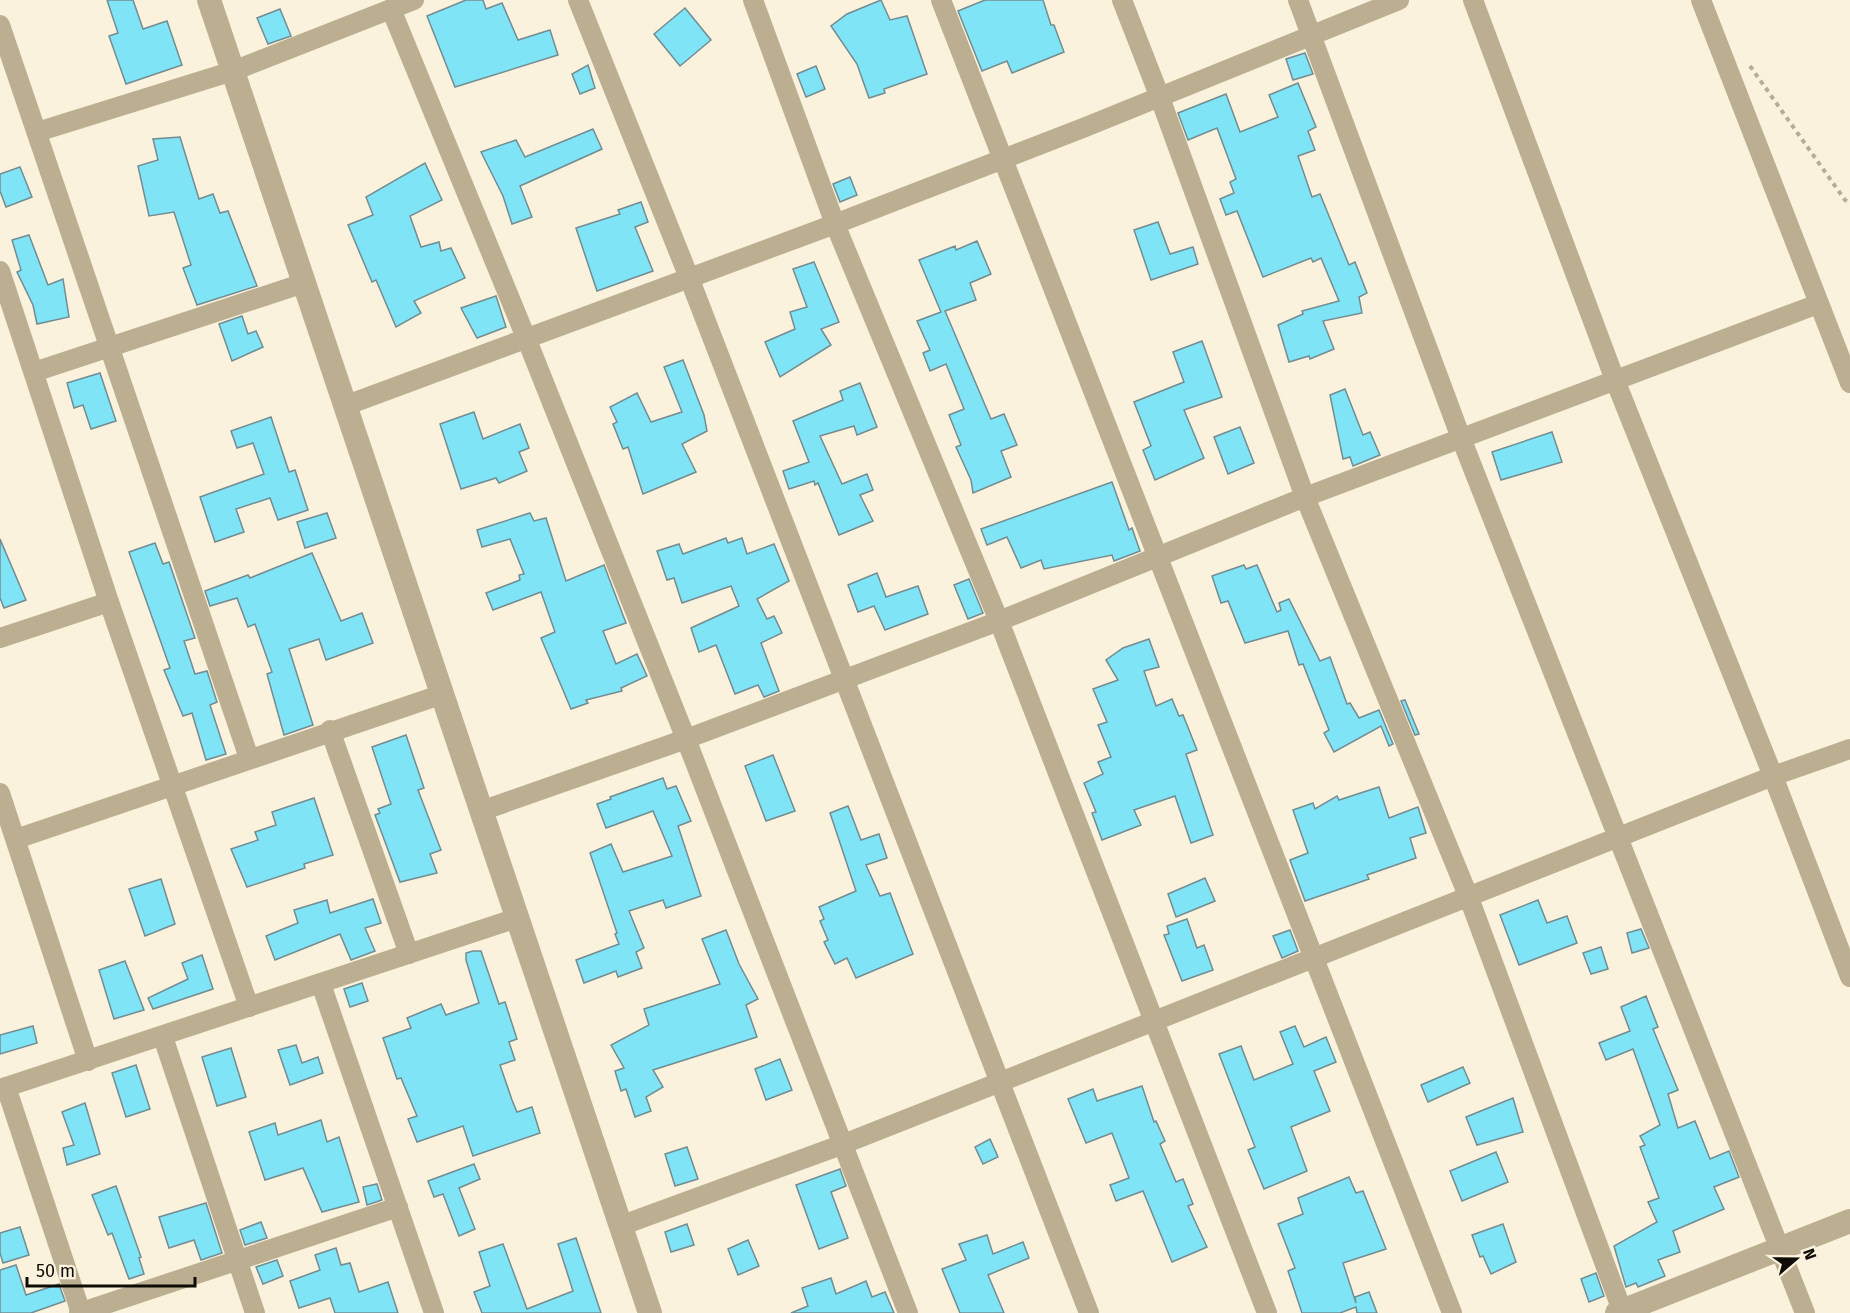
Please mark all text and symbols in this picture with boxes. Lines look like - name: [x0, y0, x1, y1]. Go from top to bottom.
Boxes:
- north arrow: [1766, 1229, 1826, 1289]
- text: N: [1799, 1246, 1820, 1262]
- scale bar: [27, 1250, 195, 1288]
- text: 50 m: [36, 1260, 75, 1282]

